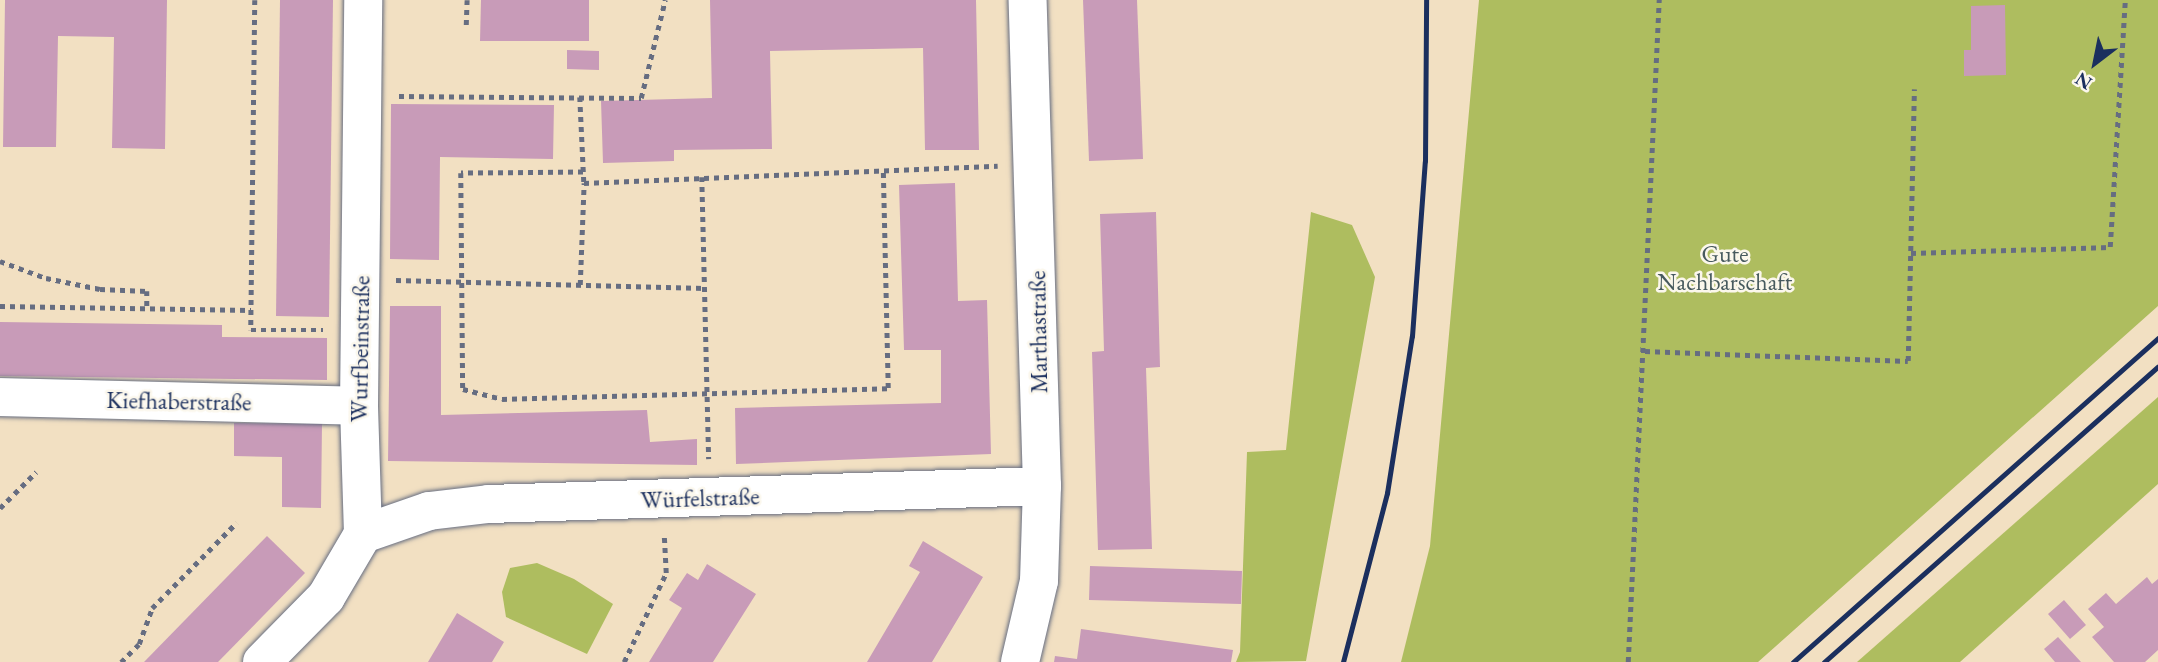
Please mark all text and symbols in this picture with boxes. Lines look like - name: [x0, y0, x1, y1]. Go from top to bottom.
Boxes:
- north arrow: [2060, 28, 2130, 98]
- text: N: [2070, 67, 2097, 96]
- park label: Gute Nachbarschaft: [1658, 240, 1792, 296]
- street label: Marthastraße: [1023, 270, 1053, 394]
- street label: Wurfbeinstraße: [344, 275, 376, 423]
- street label: Kiefhaberstraße: [106, 385, 252, 417]
- street label: Würfelstraße: [640, 482, 760, 514]

